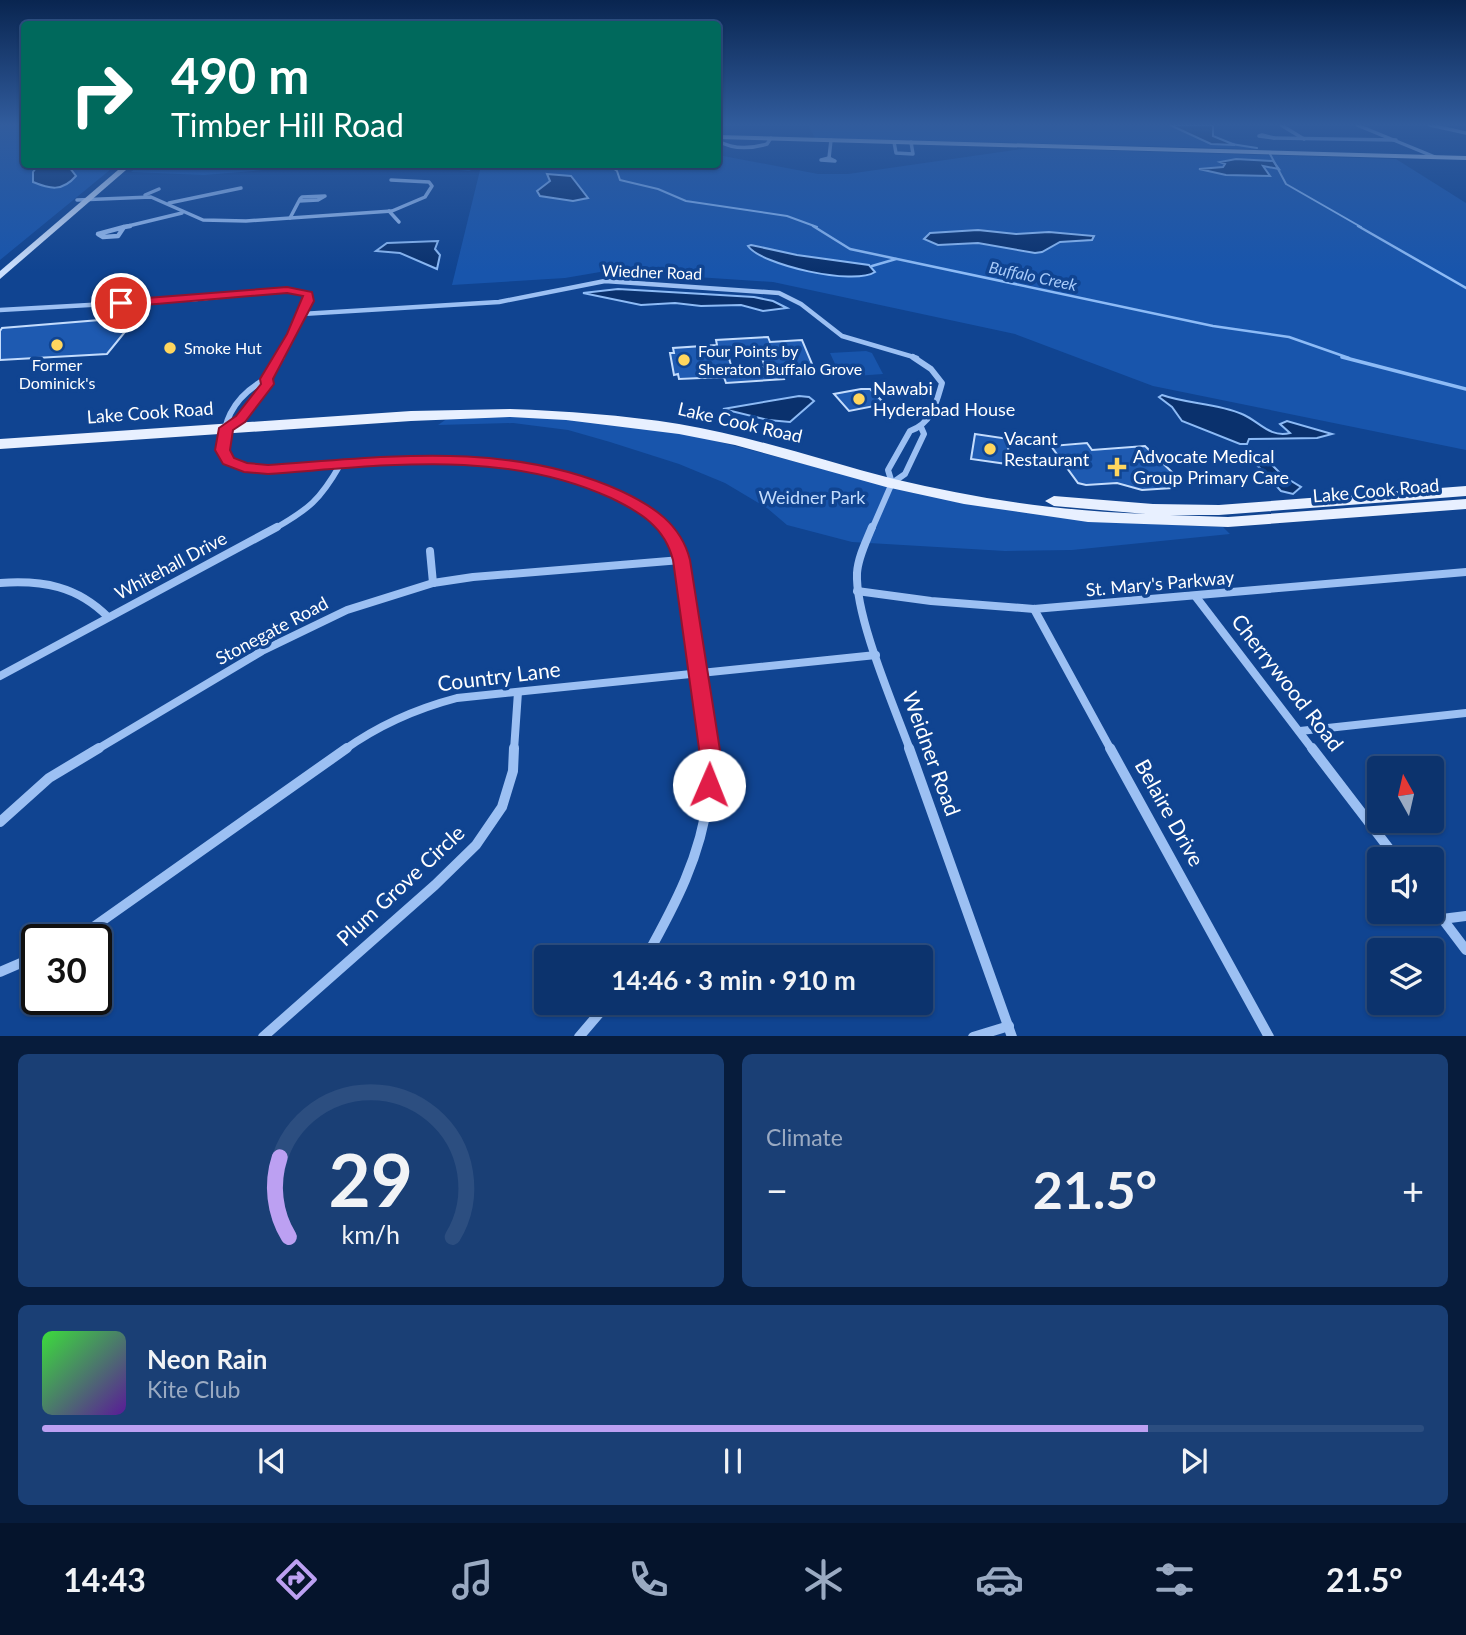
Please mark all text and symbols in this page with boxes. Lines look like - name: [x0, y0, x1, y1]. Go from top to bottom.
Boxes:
- text: 490 m: [171, 46, 309, 104]
- icon: right: [56, 49, 147, 140]
- text: Timber Hill Road: [171, 105, 404, 144]
- water label: Buffalo Creek: [987, 257, 1079, 294]
- street label: Wiedner Road: [602, 260, 702, 283]
- pin: [91, 273, 151, 333]
- icon: arrive: [102, 284, 140, 322]
- marker: Former Dominick's: [49, 337, 65, 353]
- place label: Smoke Hut: [184, 338, 262, 357]
- marker: Smoke Hut: [162, 340, 178, 356]
- place label: Four Points by Sheraton Buffalo Grove: [698, 341, 862, 378]
- marker: Four Points by Sheraton Buffalo Grove: [676, 352, 692, 368]
- place label: Former Dominick's: [19, 355, 95, 392]
- place label: Nawabi Hyderabad House: [873, 377, 1015, 420]
- marker: Nawabi Hyderabad House: [851, 391, 867, 407]
- street label: Lake Cook Road: [86, 397, 214, 427]
- street label: Lake Cook Road: [676, 397, 805, 447]
- place label: Vacant Restaurant: [1004, 427, 1090, 470]
- marker: Vacant Restaurant: [982, 441, 998, 457]
- place label: Advocate Medical Group Primary Care: [1133, 445, 1289, 488]
- marker: Advocate Medical Group Primary Care: [1107, 457, 1127, 477]
- street label: Lake Cook Road: [1312, 474, 1440, 506]
- park label: Weidner Park: [758, 486, 866, 508]
- street label: Whitehall Drive: [111, 526, 230, 604]
- street label: St. Mary's Parkway: [1085, 565, 1236, 600]
- street label: Stonegate Road: [212, 591, 332, 669]
- street label: Cherrywood Road: [1227, 609, 1349, 756]
- street label: Country Lane: [436, 656, 562, 695]
- street label: Weidner Road: [898, 688, 966, 819]
- position arrow: [672, 748, 746, 822]
- street label: Belaire Drive: [1131, 754, 1210, 870]
- north arrow: [1367, 756, 1444, 833]
- map controls: [1367, 756, 1444, 1015]
- street label: Plum Grove Circle: [331, 819, 469, 950]
- button: sound: [1367, 847, 1444, 924]
- speed limit sign: 30: [21, 924, 112, 1015]
- button: layers: [1367, 938, 1444, 1015]
- text: 14:46 · 3 min · 910 m: [611, 964, 856, 996]
- text: Climate: [766, 1123, 843, 1151]
- text: 29: [329, 1135, 413, 1223]
- text: 21.5°: [1033, 1158, 1157, 1220]
- text: −: [766, 1167, 788, 1213]
- text: +: [1402, 1167, 1424, 1213]
- text: km/h: [342, 1218, 400, 1248]
- text: Neon Rain: [147, 1343, 267, 1375]
- text: Kite Club: [147, 1375, 240, 1403]
- icon: previous: [253, 1442, 291, 1480]
- icon: pause: [714, 1442, 752, 1480]
- icon: next: [1175, 1442, 1213, 1480]
- icon: directions: [272, 1555, 321, 1604]
- icon: music: [448, 1555, 497, 1604]
- icon: phone: [624, 1555, 673, 1604]
- icon: climate: [799, 1555, 848, 1604]
- icon: car: [975, 1555, 1024, 1604]
- icon: filters: [1150, 1555, 1199, 1604]
- text: 14:43: [63, 1560, 146, 1599]
- text: 21.5°: [1326, 1560, 1403, 1599]

